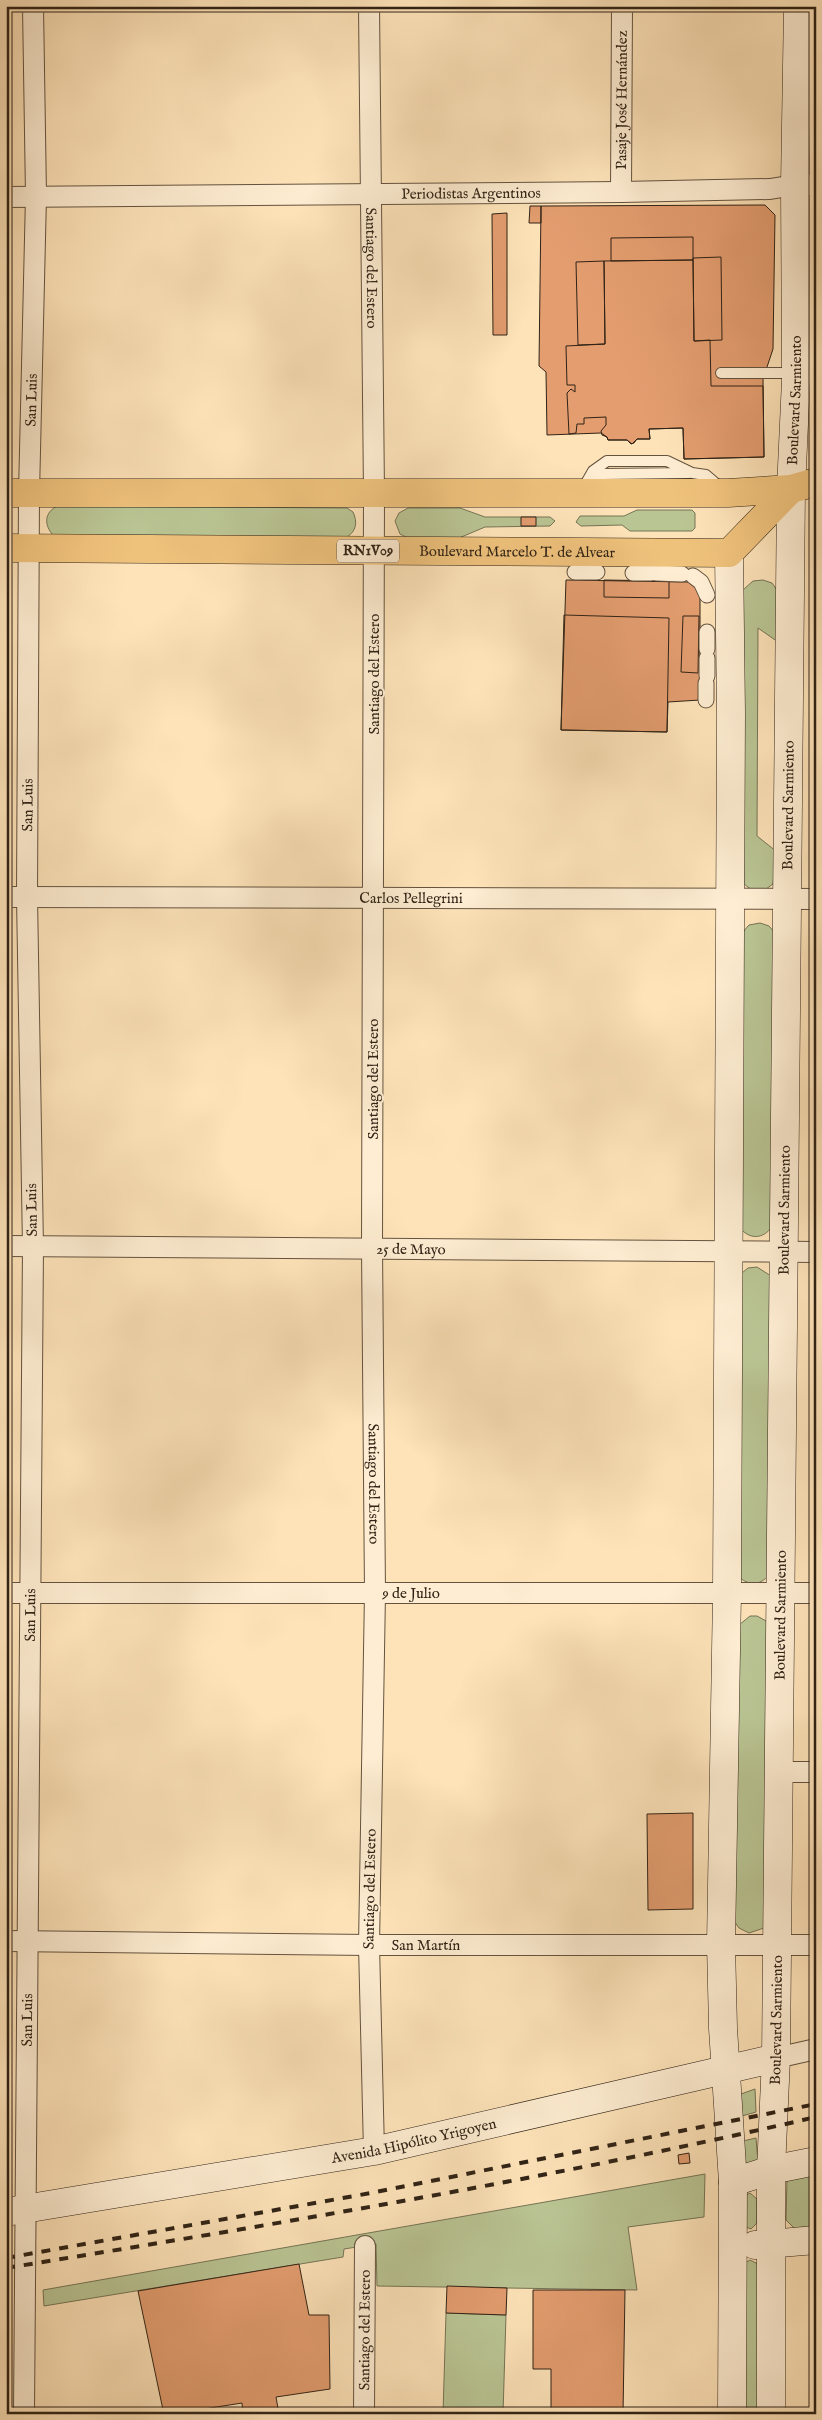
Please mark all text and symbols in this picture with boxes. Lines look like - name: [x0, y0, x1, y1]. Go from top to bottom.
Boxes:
- street label: Pasaje José Hernández: [612, 30, 631, 170]
- street label: Periodistas Argentinos: [401, 183, 541, 203]
- street label: Santiago del Estero: [362, 207, 382, 329]
- street label: Boulevard Sarmiento: [783, 335, 806, 466]
- street label: San Luis: [21, 373, 41, 427]
- road number: RN1V09: [337, 540, 399, 562]
- street label: Boulevard Marcelo T. de Alvear: [419, 541, 616, 562]
- street label: Santiago del Estero: [365, 614, 384, 734]
- street label: Boulevard Sarmiento: [778, 740, 798, 870]
- street label: San Luis: [18, 778, 37, 832]
- street label: Carlos Pellegrini: [359, 888, 463, 908]
- street label: Santiago del Estero: [364, 1019, 383, 1139]
- street label: Boulevard Sarmiento: [774, 1145, 794, 1275]
- street label: San Luis: [22, 1183, 42, 1237]
- street label: 25 de Mayo: [376, 1239, 446, 1259]
- street label: Santiago del Estero: [364, 1423, 384, 1544]
- street label: Boulevard Sarmiento: [770, 1550, 790, 1680]
- street label: 9 de Julio: [381, 1584, 440, 1603]
- street label: San Luis: [20, 1588, 40, 1642]
- street label: Santiago del Estero: [359, 1828, 381, 1950]
- street label: San Martín: [392, 1936, 460, 1955]
- street label: Boulevard Sarmiento: [765, 1955, 786, 2085]
- street label: San Luis: [17, 1993, 37, 2047]
- street label: Avenida Hipólito Yrigoyen: [329, 2114, 498, 2168]
- street label: Santiago del Estero: [355, 2270, 374, 2391]

